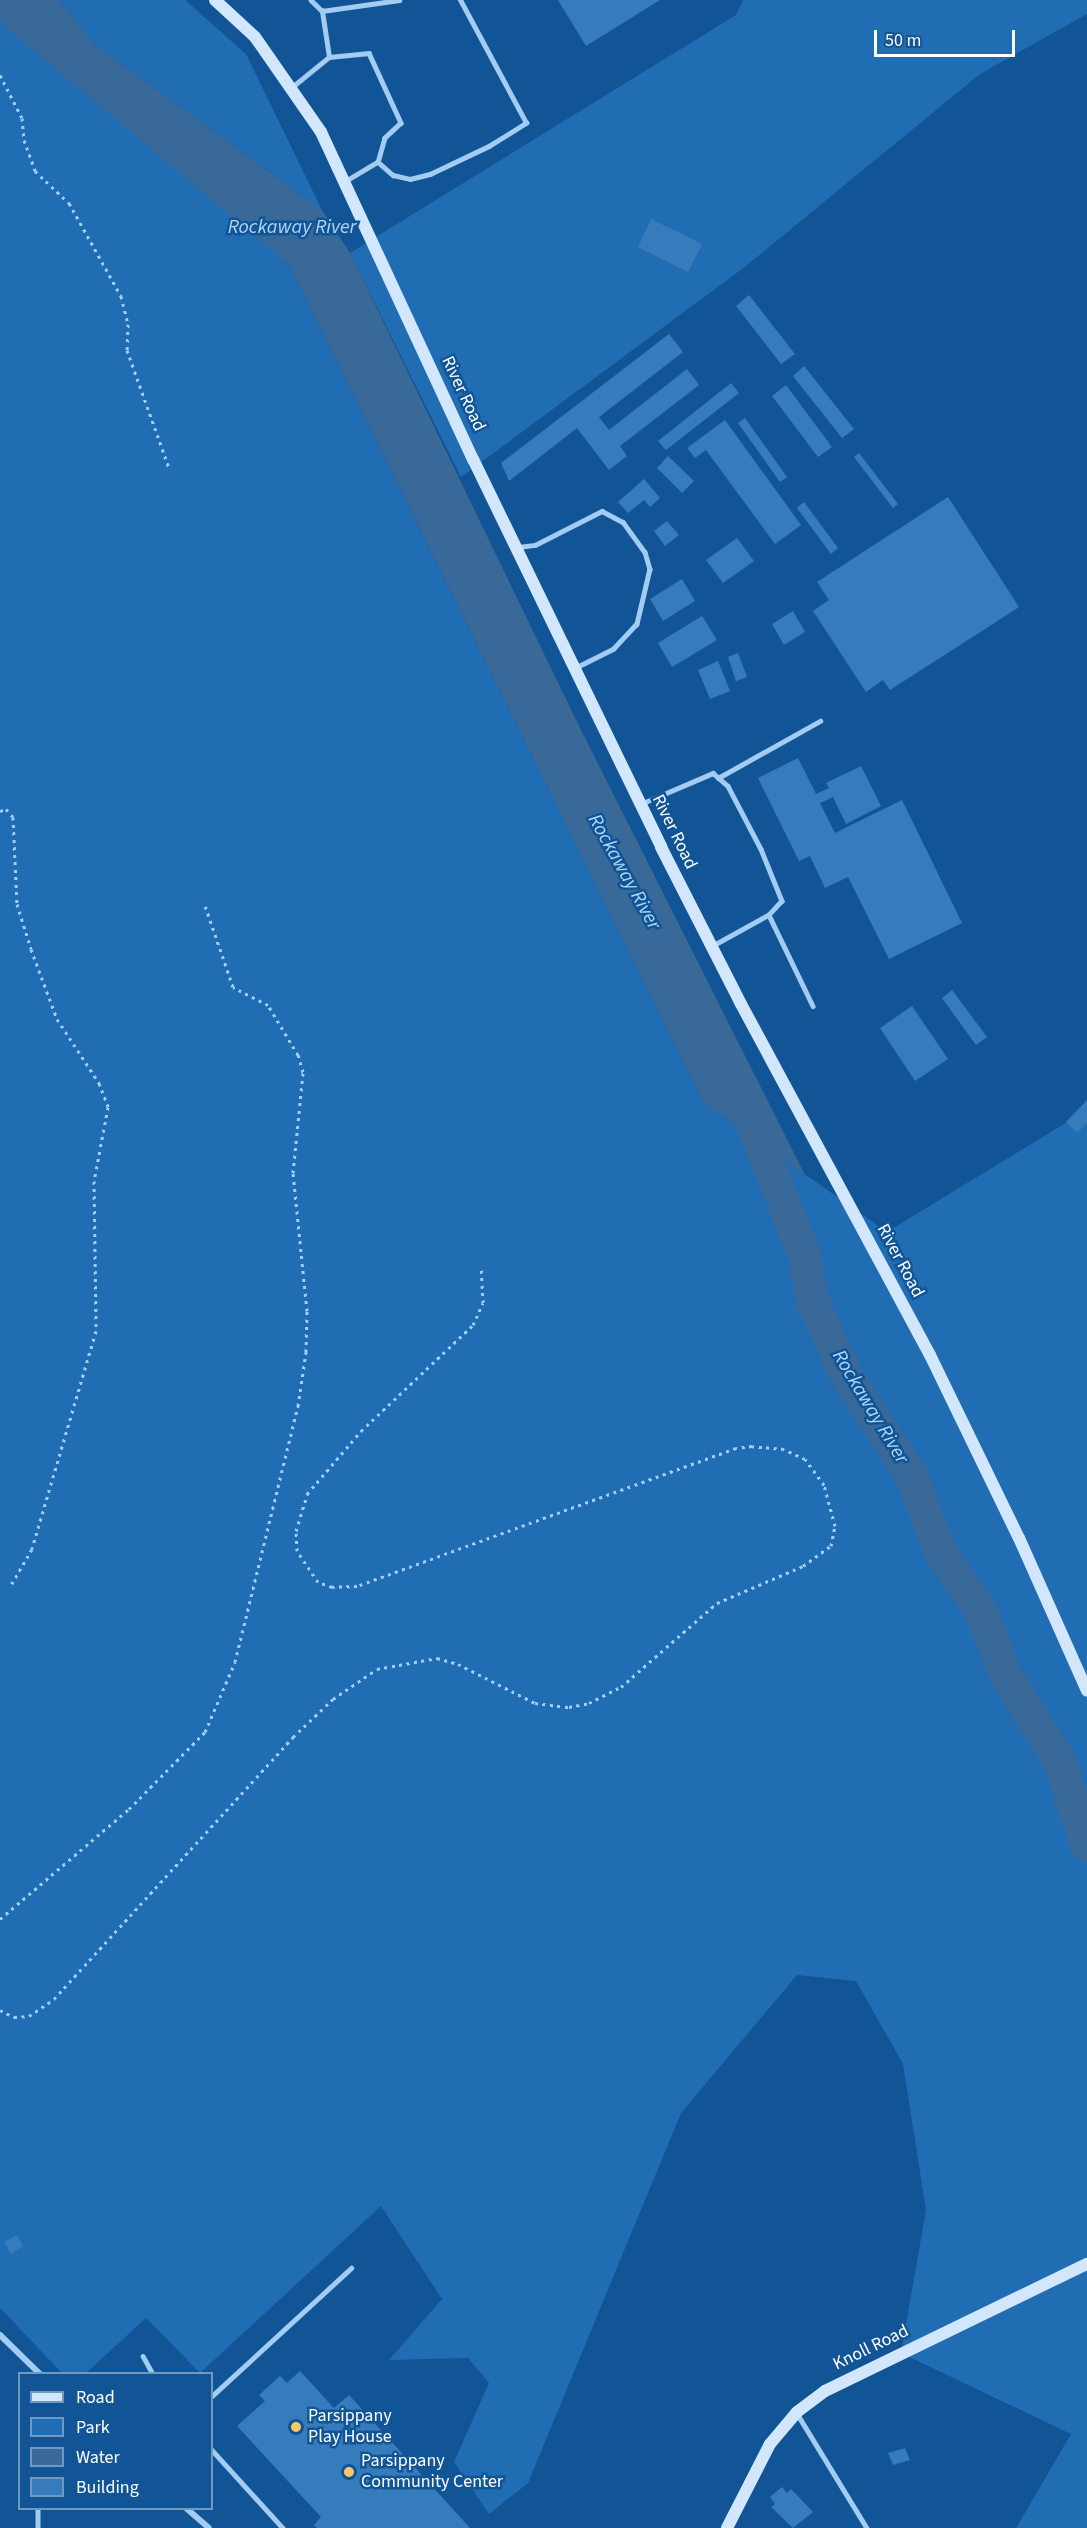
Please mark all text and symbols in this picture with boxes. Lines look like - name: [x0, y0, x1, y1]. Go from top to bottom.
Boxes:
- scale bar: [877, 18, 1018, 56]
- text: 50 m: [885, 28, 921, 53]
- water label: Rockaway River: [228, 215, 356, 239]
- street label: River Road: [436, 353, 490, 435]
- street label: River Road: [647, 791, 701, 873]
- water label: Rockaway River: [582, 810, 666, 934]
- street label: River Road: [872, 1220, 928, 1302]
- water label: Rockaway River: [827, 1346, 913, 1468]
- street label: Knoll Road: [830, 2320, 912, 2376]
- legend: [18, 2372, 213, 2510]
- text: Road: [76, 2385, 115, 2410]
- place label: Parsippany Play House: [308, 2406, 392, 2448]
- text: Park: [76, 2415, 110, 2440]
- marker: Parsippany Play House: [289, 2420, 303, 2434]
- text: Water: [76, 2445, 120, 2470]
- place label: Parsippany Community Center: [361, 2451, 503, 2494]
- marker: Parsippany Community Center: [342, 2465, 356, 2479]
- text: Building: [76, 2475, 139, 2500]

